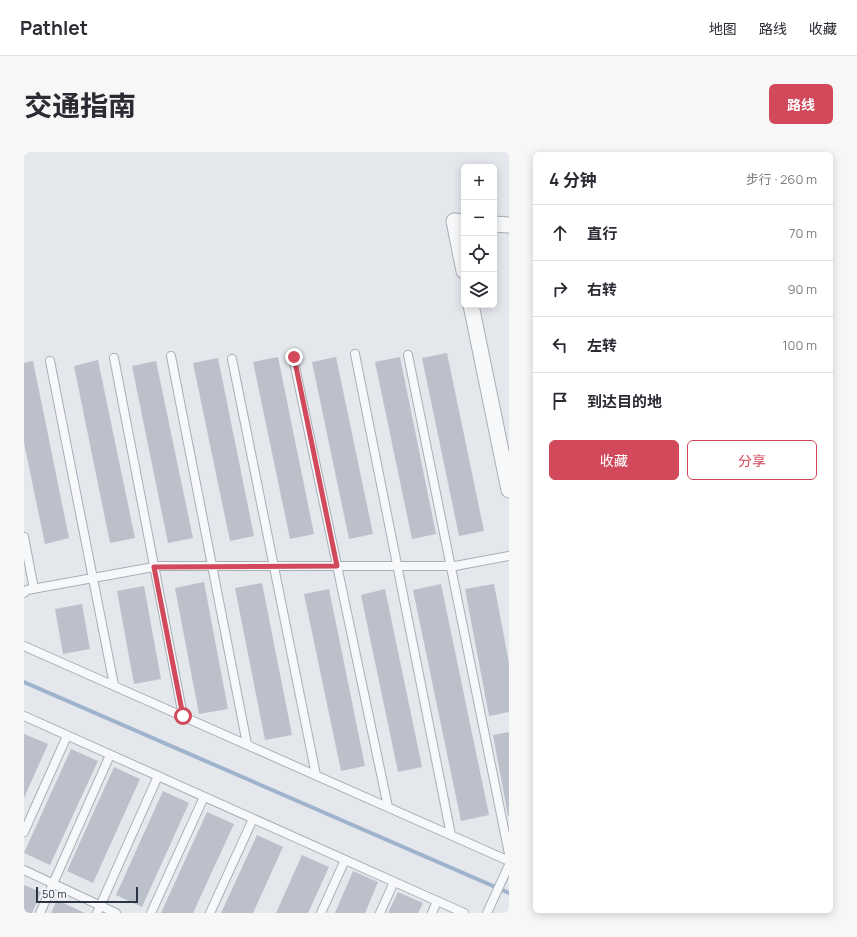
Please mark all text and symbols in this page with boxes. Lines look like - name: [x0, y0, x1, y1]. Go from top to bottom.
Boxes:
- text: Pathlet: [20, 15, 88, 41]
- text: 地图: [709, 19, 737, 38]
- text: 路线: [759, 19, 787, 38]
- text: 收藏: [809, 19, 837, 38]
- button: 路线: [769, 84, 833, 124]
- text: 交通指南: [24, 86, 136, 124]
- map controls: [461, 164, 497, 308]
- button: +: [461, 164, 497, 200]
- text: 4 分钟: [549, 168, 597, 191]
- text: 步行 · 260 m: [746, 170, 817, 188]
- button: −: [461, 200, 497, 236]
- icon: ahead: [549, 222, 571, 244]
- text: 直行: [587, 223, 617, 244]
- text: 70 m: [789, 224, 817, 242]
- button: locate: [461, 236, 497, 272]
- button: layers: [461, 272, 497, 308]
- icon: right: [549, 278, 571, 300]
- text: 右转: [587, 279, 617, 300]
- text: 90 m: [787, 280, 817, 298]
- icon: left: [549, 334, 571, 356]
- text: 左转: [587, 335, 617, 356]
- text: 100 m: [782, 336, 817, 354]
- route end: [285, 348, 303, 366]
- icon: arrive: [549, 390, 571, 412]
- text: 到达目的地: [587, 391, 662, 412]
- button: 收藏: [549, 440, 679, 480]
- button: 分享: [687, 440, 817, 480]
- route start: [174, 707, 192, 725]
- scale bar: [36, 885, 138, 904]
- text: 50 m: [42, 886, 67, 901]

